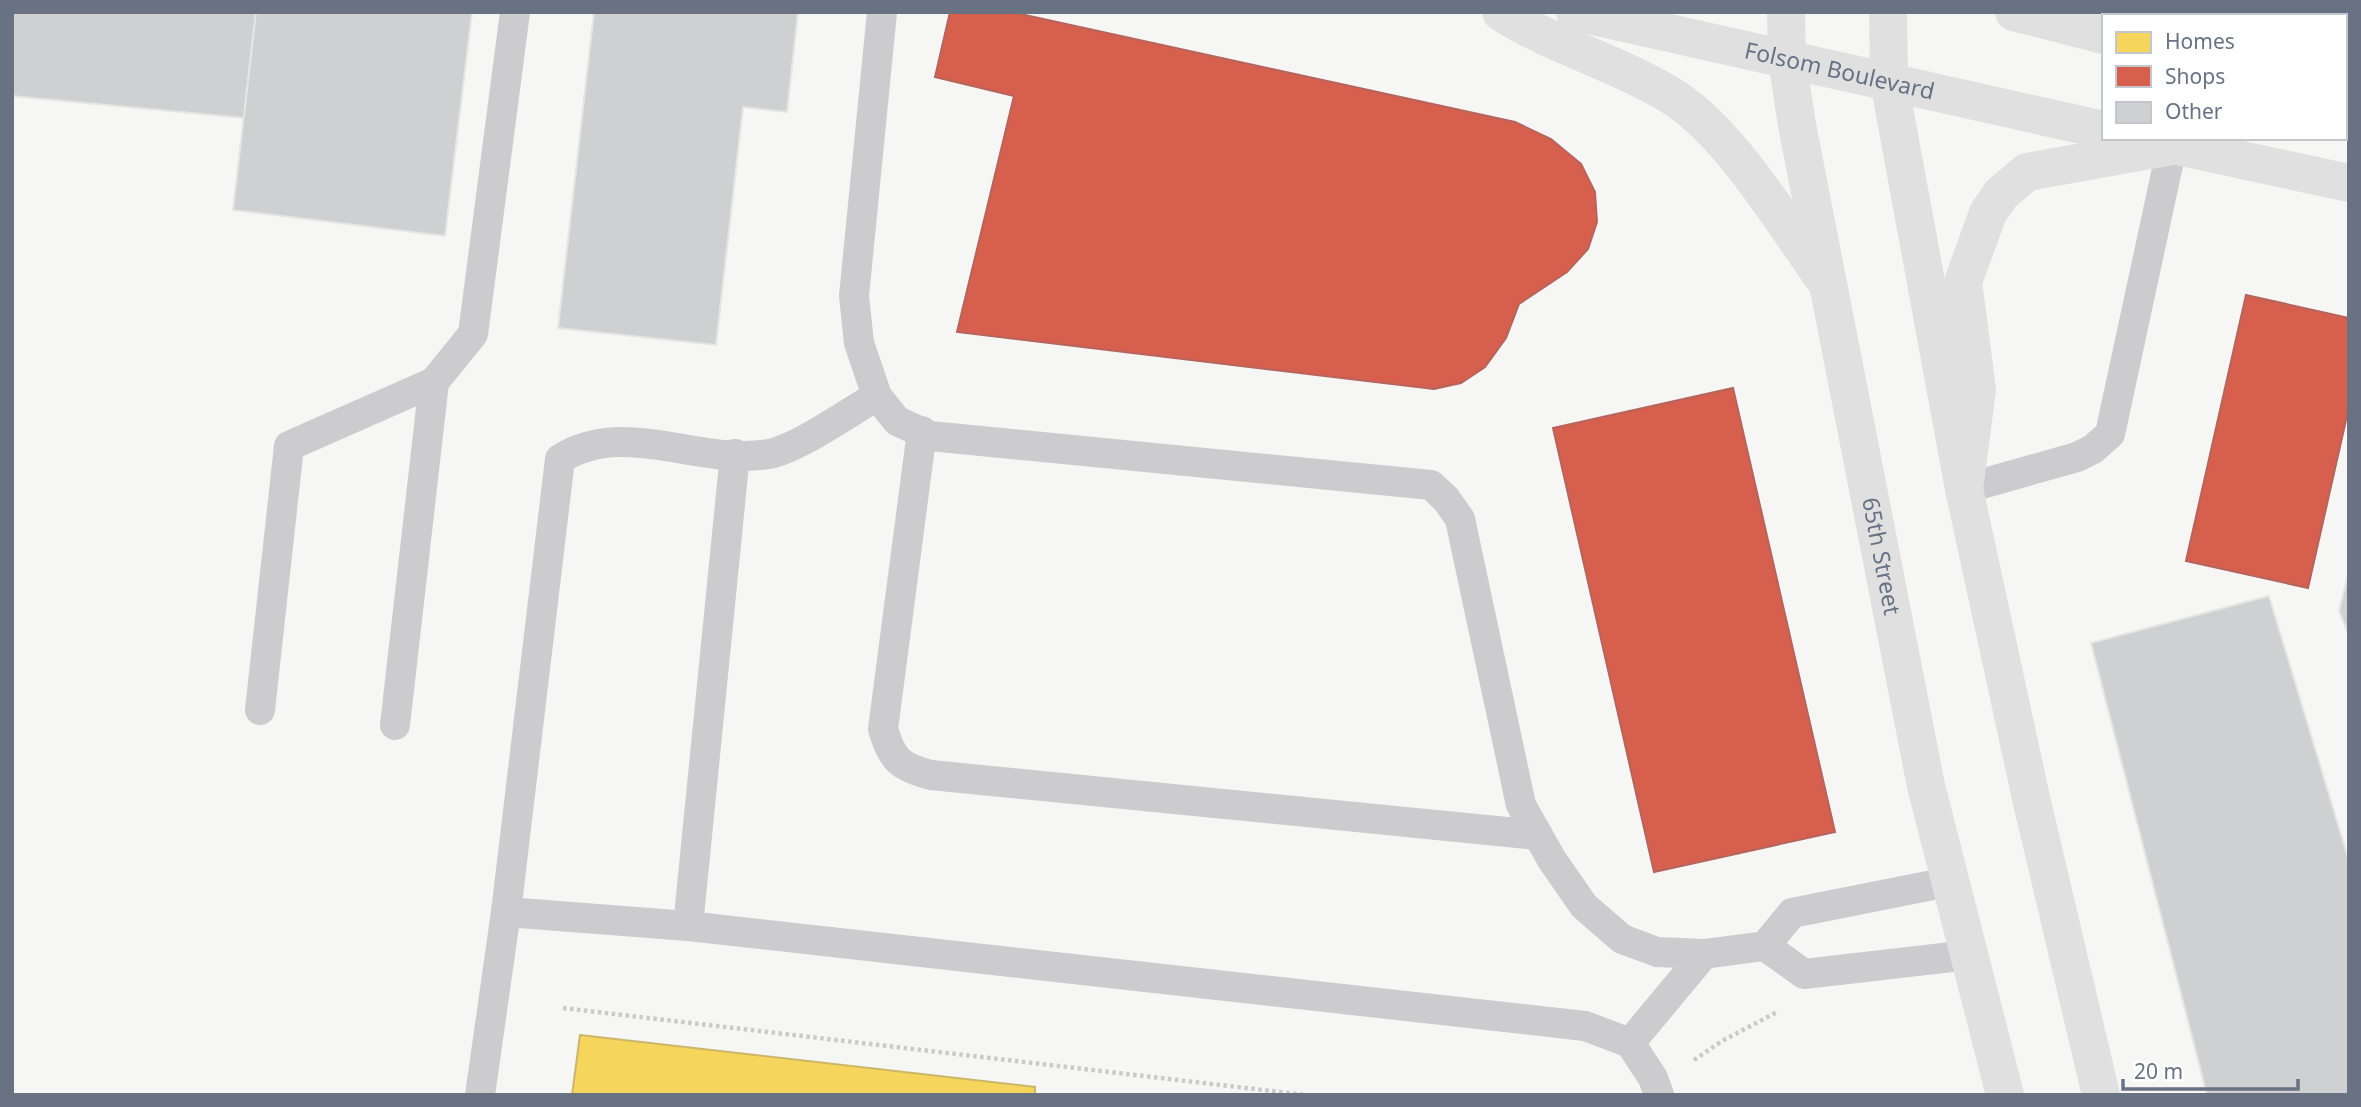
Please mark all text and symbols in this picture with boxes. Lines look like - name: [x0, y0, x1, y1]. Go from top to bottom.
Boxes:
- legend: [2102, 14, 2347, 140]
- text: Homes: [2165, 27, 2235, 55]
- street label: Folsom Boulevard: [1742, 33, 1938, 107]
- text: Shops: [2165, 62, 2225, 90]
- text: Other: [2165, 97, 2223, 125]
- street label: 65th Street: [1855, 494, 1909, 617]
- scale bar: [2123, 1048, 2298, 1092]
- text: 20 m: [2134, 1057, 2183, 1085]

